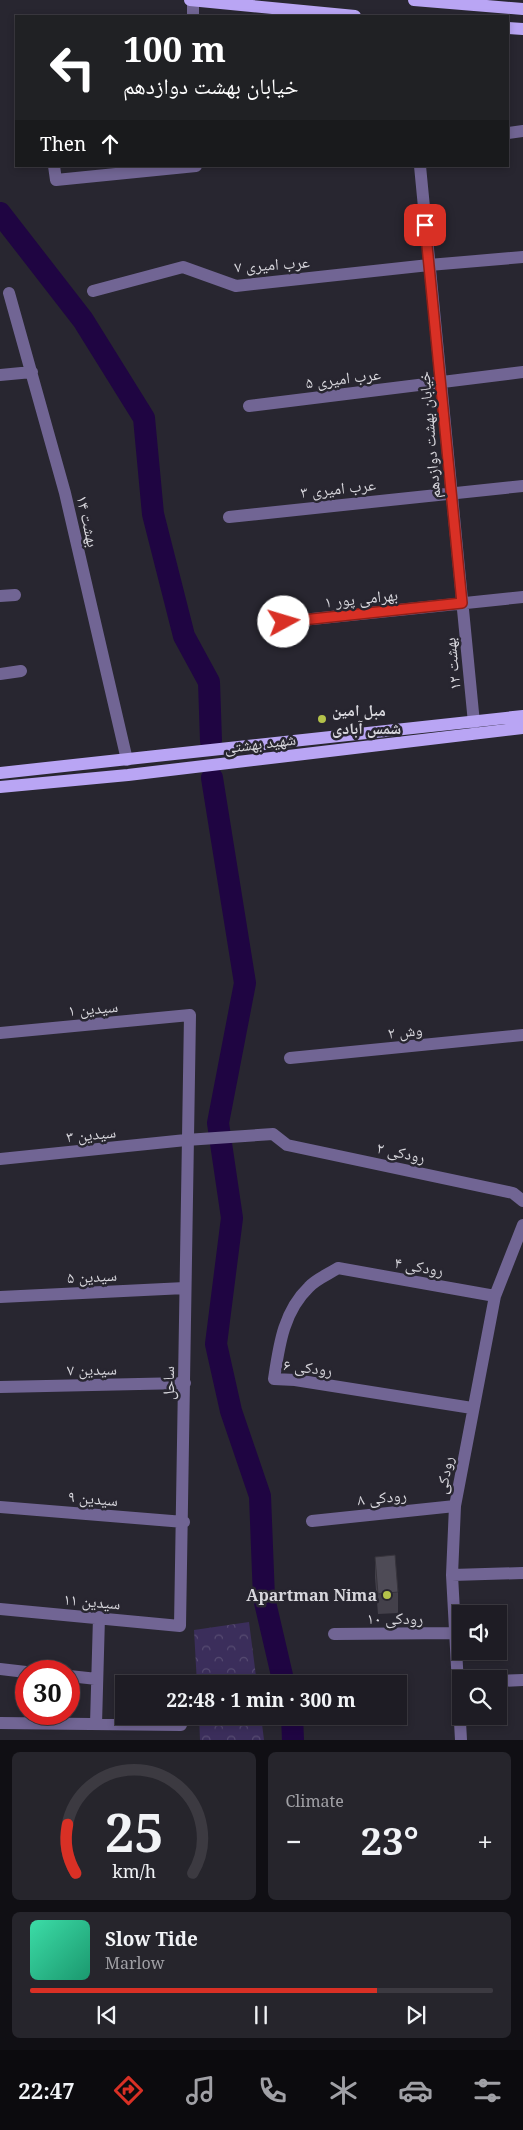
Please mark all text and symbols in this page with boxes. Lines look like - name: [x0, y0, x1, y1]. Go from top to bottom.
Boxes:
- text: 100 m: [123, 25, 226, 72]
- icon: left: [40, 35, 105, 100]
- text: خیابان بهشت دوازدهم: [123, 70, 298, 100]
- icon: ahead: [96, 130, 124, 158]
- text: Then: [40, 131, 86, 157]
- pin: [404, 204, 446, 246]
- icon: arrive: [411, 211, 439, 239]
- street label: ۷ عرب امیری: [234, 250, 310, 278]
- street label: ۵ عرب امیری: [304, 362, 382, 394]
- street label: خیابان بهشت دوازدهم: [412, 370, 446, 500]
- street label: ۳ عرب امیری: [299, 473, 377, 503]
- street label: بهشت ۱۴: [71, 493, 105, 549]
- street label: ۱ بهرامی پور: [323, 583, 399, 613]
- position arrow: [257, 595, 309, 647]
- street label: ۱۲ بهشت: [438, 637, 466, 691]
- place label: مبل امین شمس آبادی: [332, 699, 401, 739]
- marker: مبل امین شمس آبادی: [316, 713, 328, 725]
- street label: شهید بهشتی: [223, 728, 297, 758]
- street label: سیدین ۱: [67, 995, 119, 1021]
- street label: وش ۲: [386, 1018, 424, 1044]
- street label: سیدین ۳: [65, 1120, 117, 1148]
- street label: رودکی ۲: [375, 1136, 427, 1168]
- street label: رودکی ۴: [393, 1251, 445, 1281]
- street label: سیدین ۵: [66, 1264, 118, 1288]
- street label: رودکی ۶: [282, 1353, 334, 1381]
- street label: سیدین ۷: [67, 1358, 117, 1380]
- street label: ساحل: [157, 1366, 179, 1400]
- street label: رودکی: [430, 1454, 458, 1496]
- street label: رودکی ۸: [356, 1483, 408, 1511]
- street label: ۹ سیدین: [67, 1485, 119, 1511]
- place label: Apartman Nima: [246, 1584, 377, 1606]
- street label: ۱۱ سیدین: [63, 1588, 121, 1614]
- marker: Apartman Nima: [381, 1589, 393, 1601]
- map controls: [452, 1605, 507, 1725]
- button: sound: [452, 1605, 507, 1660]
- street label: رودکی ۱۰: [367, 1607, 423, 1629]
- speed limit sign: 30: [15, 1660, 80, 1725]
- button: search: [452, 1670, 507, 1725]
- text: 22:48 · 1 min · 300 m: [166, 1687, 356, 1713]
- text: Climate: [286, 1790, 344, 1812]
- text: 25: [104, 1796, 163, 1867]
- text: 23°: [360, 1814, 419, 1866]
- text: −: [286, 1822, 302, 1860]
- text: +: [477, 1822, 493, 1860]
- text: km/h: [112, 1859, 156, 1883]
- text: Slow Tide: [105, 1926, 198, 1952]
- text: Marlow: [105, 1952, 165, 1974]
- icon: previous: [93, 2001, 121, 2029]
- icon: pause: [247, 2001, 275, 2029]
- icon: next: [402, 2001, 430, 2029]
- icon: directions: [111, 2073, 146, 2108]
- icon: music: [183, 2073, 218, 2108]
- icon: phone: [255, 2073, 290, 2108]
- icon: climate: [326, 2073, 361, 2108]
- icon: car: [398, 2073, 433, 2108]
- icon: filters: [470, 2073, 505, 2108]
- text: 22:47: [18, 2075, 75, 2105]

